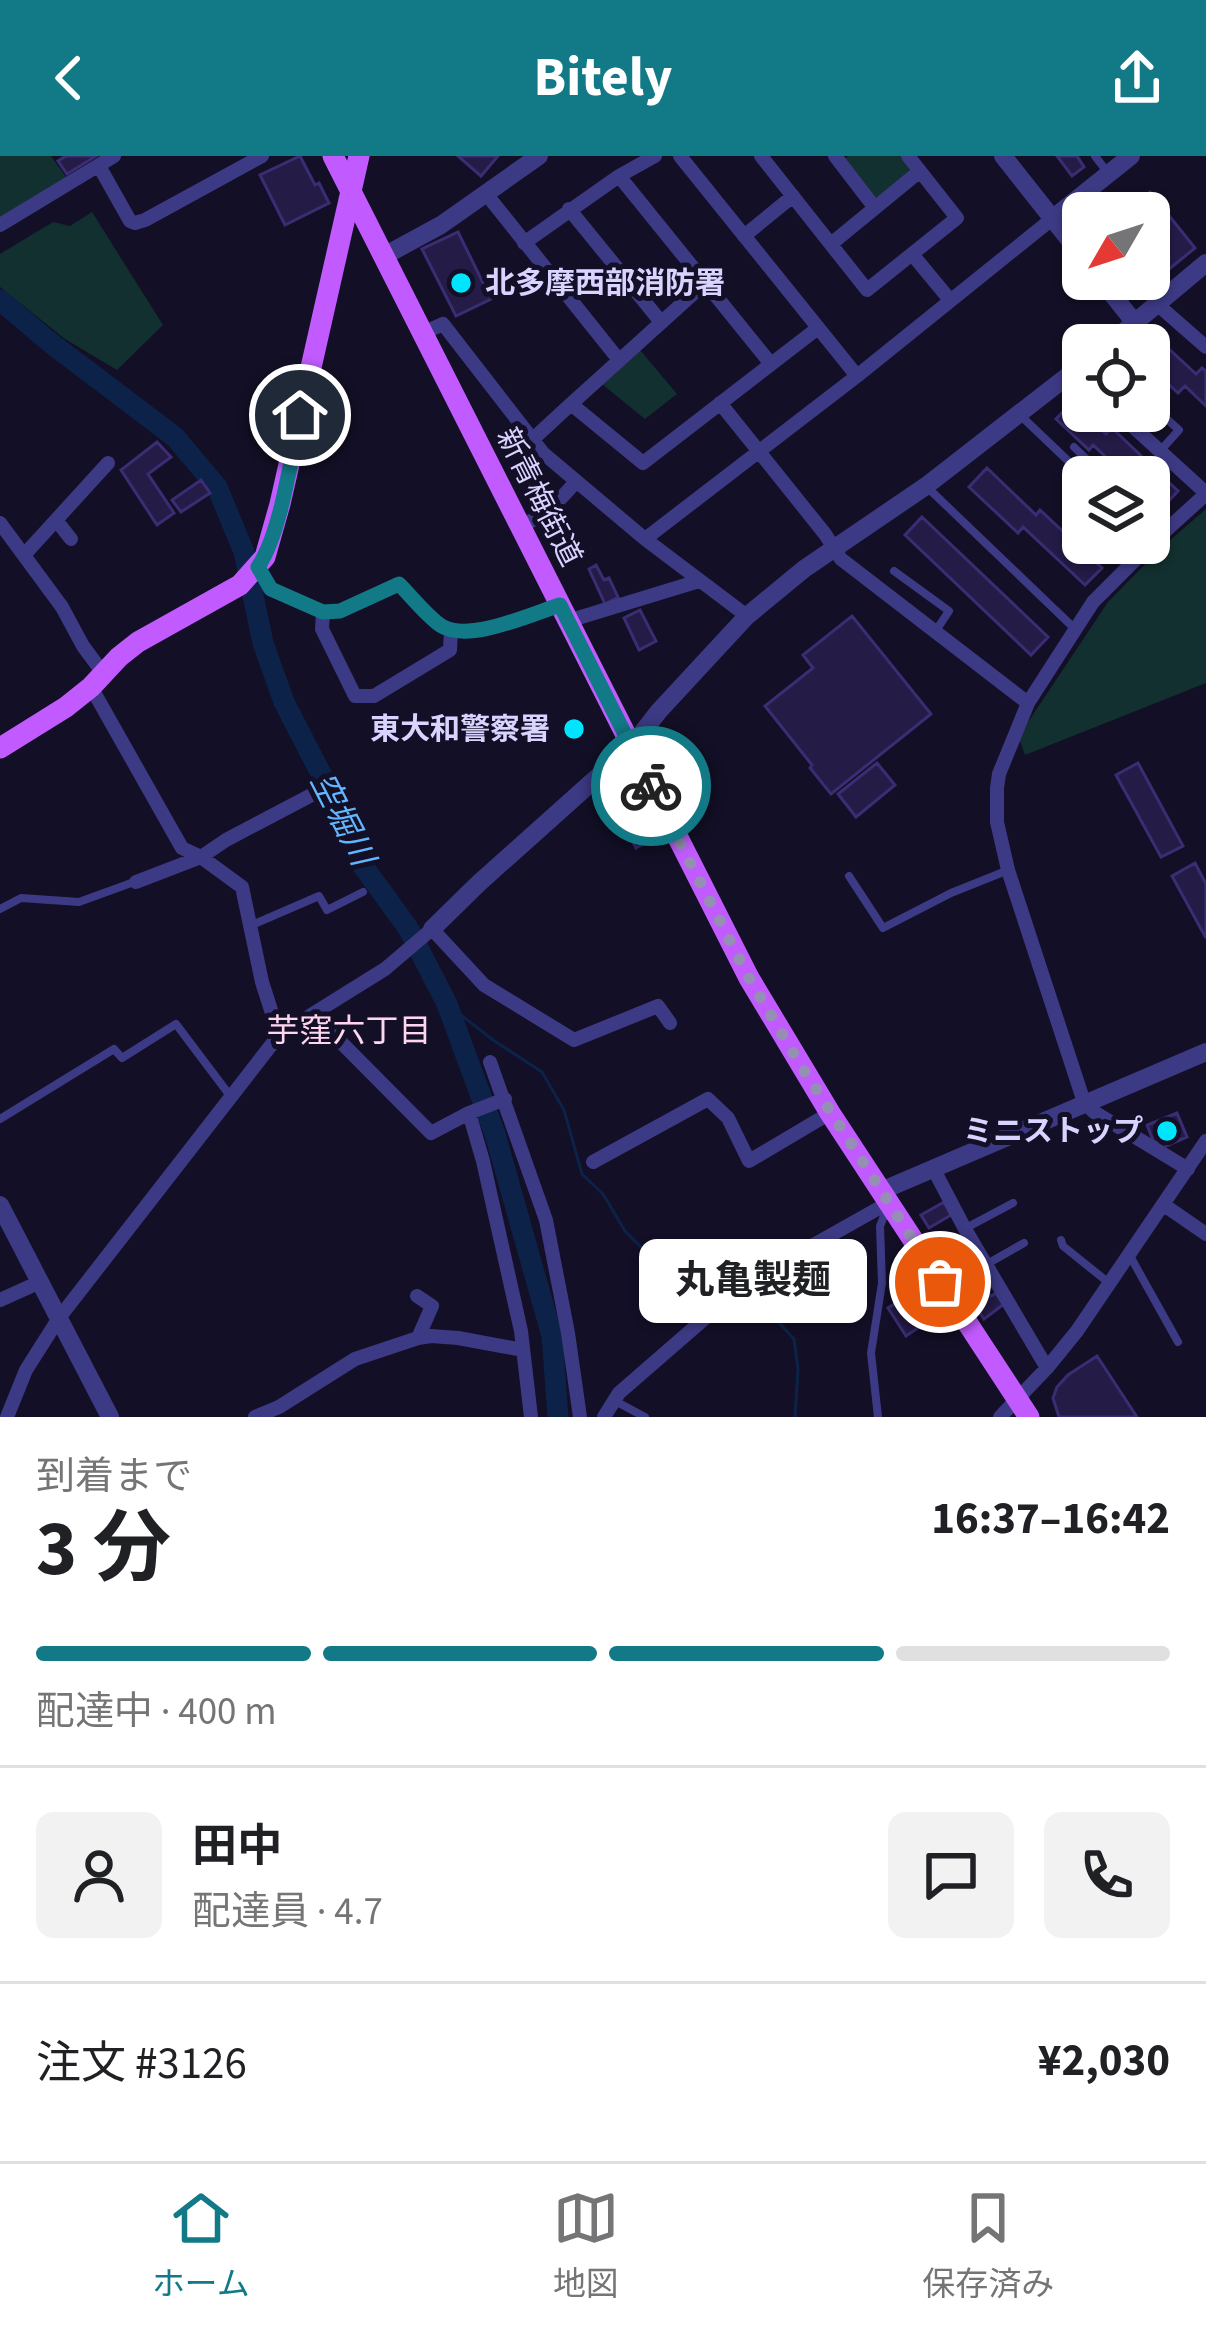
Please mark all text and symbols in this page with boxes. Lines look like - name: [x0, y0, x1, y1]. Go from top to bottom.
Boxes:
- text: Bitely: [534, 40, 672, 117]
- icon: back: [36, 45, 102, 111]
- icon: share: [1104, 45, 1170, 111]
- north arrow: [1062, 192, 1170, 300]
- map controls: [1062, 192, 1170, 564]
- place label: 北多摩西部消防署: [485, 262, 725, 305]
- marker: 北多摩西部消防署: [448, 270, 474, 296]
- button: locate: [1062, 324, 1170, 432]
- pin: [249, 364, 351, 466]
- icon: home: [267, 382, 333, 448]
- street label: 新青梅街道: [486, 420, 592, 574]
- button: layers: [1062, 456, 1170, 564]
- place label: 東大和警察署: [370, 708, 550, 751]
- marker: 東大和警察署: [561, 716, 587, 742]
- courier: [591, 726, 711, 846]
- icon: bike: [618, 753, 684, 819]
- water label: 空堀川: [299, 764, 387, 876]
- district label: 芋窪六丁目: [267, 1008, 432, 1055]
- place label: ミニストップ: [963, 1110, 1143, 1153]
- marker: ミニストップ: [1154, 1118, 1180, 1144]
- pin: [889, 1231, 991, 1333]
- callout: 丸亀製麺: [640, 1240, 868, 1324]
- icon: bag: [907, 1249, 973, 1315]
- text: 丸亀製麺: [675, 1253, 831, 1309]
- text: 到着まで: [36, 1449, 192, 1505]
- text: 16:37–16:42: [931, 1487, 1170, 1551]
- text: 3 分: [36, 1494, 171, 1605]
- text: 配達中 · 400 m: [36, 1684, 277, 1740]
- button: person: [36, 1812, 162, 1938]
- button: chat: [888, 1812, 1014, 1938]
- button: phone: [1044, 1812, 1170, 1938]
- text: 田中: [192, 1815, 282, 1879]
- text: 配達員 · 4.7: [192, 1884, 383, 1940]
- text: ¥2,030: [1038, 2029, 1170, 2093]
- text: 注文 #3126: [36, 2032, 247, 2096]
- tab: ホーム: [152, 2185, 250, 2308]
- tab: 地図: [553, 2185, 619, 2308]
- tab: 保存済み: [922, 2185, 1054, 2308]

